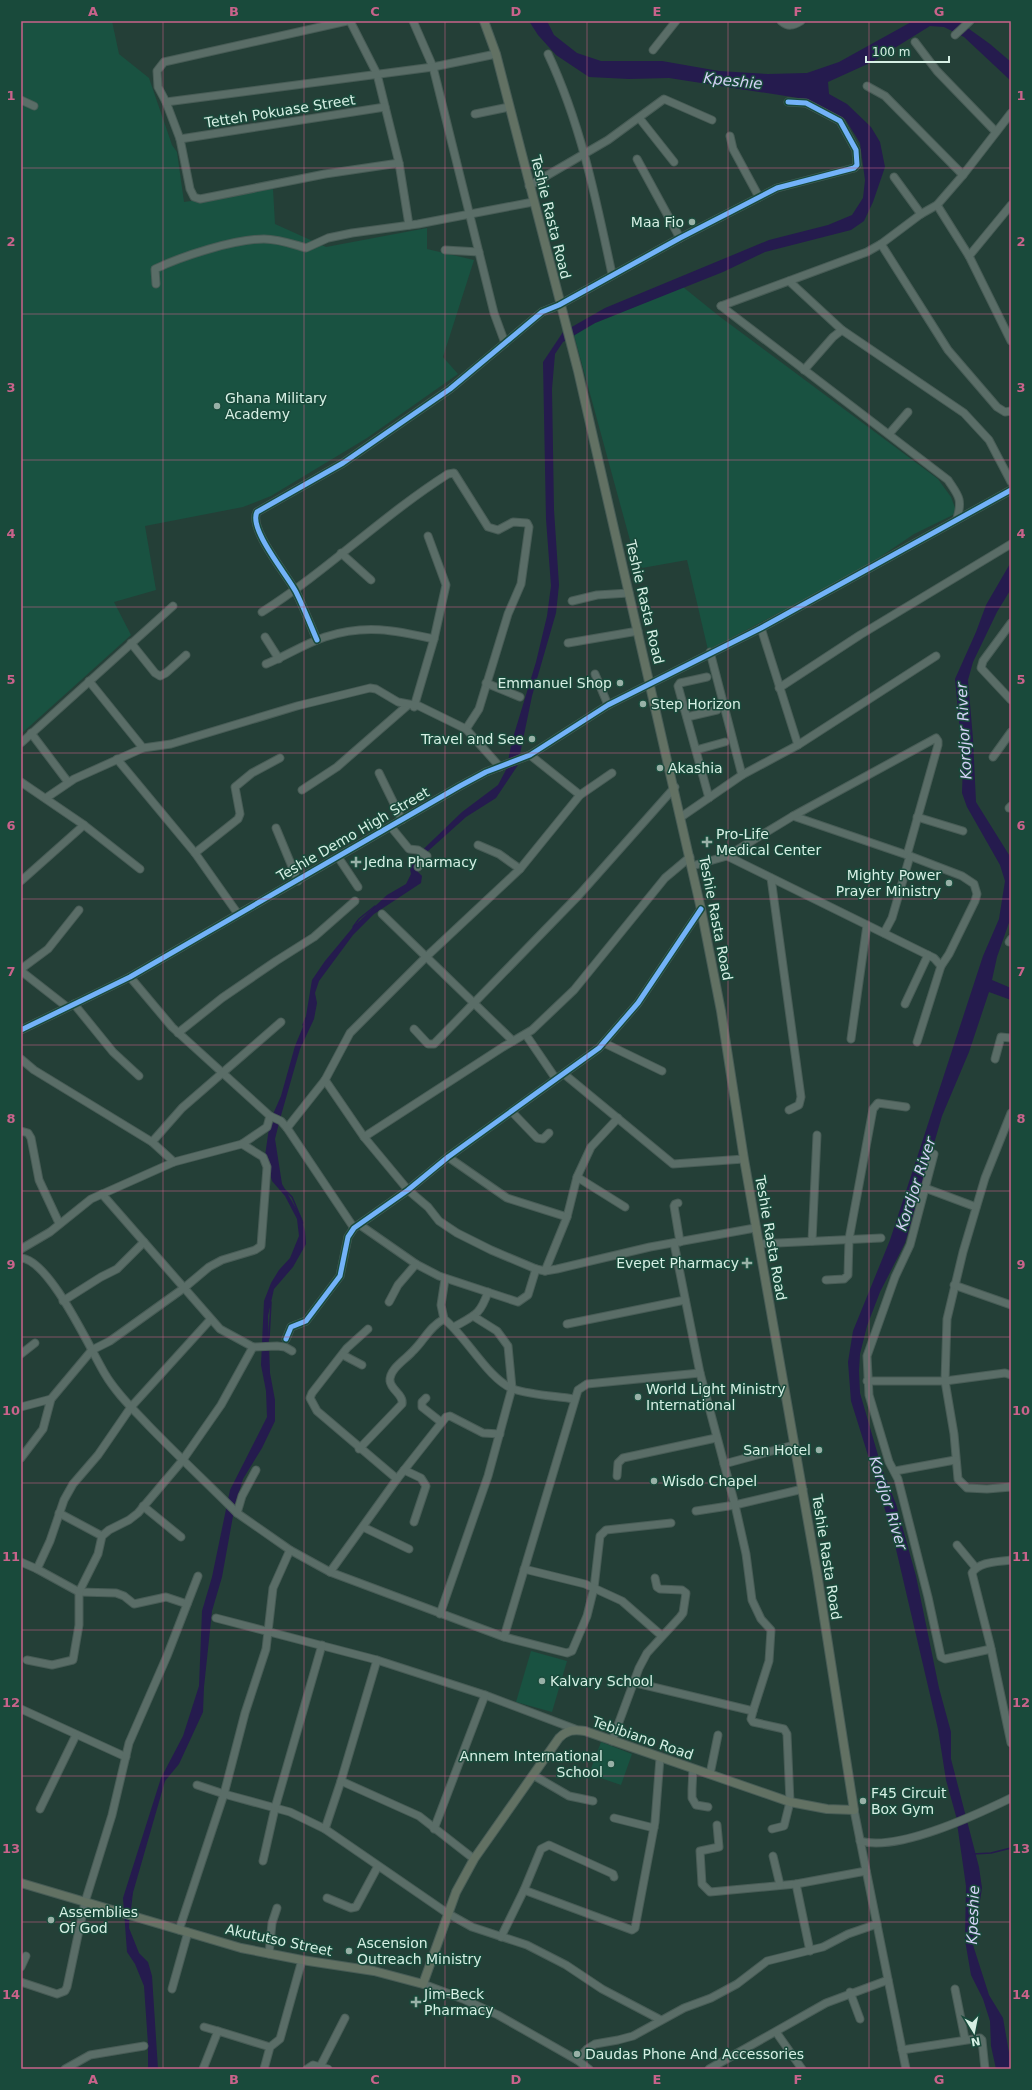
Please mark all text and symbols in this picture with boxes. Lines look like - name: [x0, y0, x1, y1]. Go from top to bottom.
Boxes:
- text: A: [88, 4, 98, 19]
- text: B: [229, 4, 239, 19]
- text: C: [370, 4, 380, 19]
- text: D: [511, 4, 522, 19]
- text: E: [653, 4, 661, 19]
- text: F: [794, 4, 802, 19]
- text: G: [934, 4, 944, 19]
- scale bar: [866, 38, 949, 64]
- text: 100 m: [872, 45, 910, 59]
- water label: Kpeshie: [703, 69, 763, 93]
- text: 1: [6, 88, 16, 103]
- text: 1: [1016, 88, 1026, 103]
- street label: Tetteh Pokuase Street: [203, 91, 357, 131]
- street label: Teshie Rasta Road: [528, 153, 574, 280]
- place label: Maa Fio: [631, 214, 684, 230]
- marker: Maa Fio: [687, 217, 697, 227]
- text: 2: [6, 234, 16, 249]
- text: 2: [1016, 234, 1026, 249]
- text: 3: [6, 380, 16, 395]
- text: 3: [1016, 380, 1026, 395]
- place label: Ghana Military Academy: [225, 390, 327, 422]
- marker: Ghana Military Academy: [212, 401, 222, 411]
- text: 4: [6, 526, 16, 541]
- text: 4: [1016, 526, 1026, 541]
- street label: Teshie Rasta Road: [623, 537, 667, 666]
- text: 5: [6, 672, 16, 687]
- text: 5: [1016, 672, 1026, 687]
- place label: Emmanuel Shop: [497, 675, 612, 691]
- marker: Emmanuel Shop: [615, 678, 625, 688]
- water label: Kordjor River: [952, 681, 976, 780]
- place label: Step Horizon: [651, 696, 741, 712]
- marker: Step Horizon: [638, 699, 648, 709]
- place label: Travel and See: [420, 731, 524, 747]
- marker: Travel and See: [527, 734, 537, 744]
- place label: Akashia: [668, 760, 723, 776]
- marker: Akashia: [655, 763, 665, 773]
- street label: Teshie Demo High Street: [273, 784, 432, 885]
- text: 6: [6, 818, 16, 833]
- text: 6: [1016, 818, 1026, 833]
- place label: Pro-Life Medical Center: [716, 826, 821, 858]
- marker: Pro-Life Medical Center: [701, 836, 713, 848]
- street label: Teshie Rasta Road: [696, 853, 736, 982]
- place label: Jedna Pharmacy: [363, 854, 477, 870]
- marker: Jedna Pharmacy: [351, 857, 361, 867]
- place label: Mighty Power Prayer Ministry: [836, 867, 941, 899]
- marker: Mighty Power Prayer Ministry: [944, 878, 954, 888]
- text: 7: [6, 964, 16, 979]
- text: 7: [1016, 964, 1026, 979]
- text: 8: [6, 1111, 16, 1126]
- text: 8: [1016, 1111, 1026, 1126]
- water label: Kordjor River: [892, 1134, 940, 1233]
- street label: Teshie Rasta Road: [752, 1173, 790, 1302]
- place label: Evepet Pharmacy: [616, 1255, 739, 1271]
- text: 9: [6, 1257, 16, 1272]
- text: 9: [1016, 1257, 1026, 1272]
- marker: Evepet Pharmacy: [742, 1258, 752, 1268]
- place label: World Light Ministry International: [646, 1381, 786, 1413]
- marker: World Light Ministry International: [633, 1392, 643, 1402]
- text: 10: [2, 1403, 20, 1418]
- text: 10: [1012, 1403, 1030, 1418]
- place label: San Hotel: [743, 1442, 811, 1458]
- marker: San Hotel: [814, 1445, 824, 1455]
- water label: Kordjor River: [865, 1454, 911, 1553]
- place label: Wisdo Chapel: [662, 1473, 757, 1489]
- marker: Wisdo Chapel: [649, 1476, 659, 1486]
- street label: Teshie Rasta Road: [809, 1492, 845, 1621]
- text: 11: [2, 1549, 20, 1564]
- text: 11: [1012, 1549, 1030, 1564]
- place label: Kalvary School: [550, 1673, 653, 1689]
- marker: Kalvary School: [537, 1676, 547, 1686]
- text: 12: [2, 1695, 20, 1710]
- text: 12: [1012, 1695, 1030, 1710]
- street label: Tebibiano Road: [589, 1713, 696, 1763]
- place label: Annem International School: [460, 1748, 603, 1780]
- marker: Annem International School: [606, 1759, 616, 1769]
- place label: F45 Circuit Box Gym: [871, 1785, 947, 1817]
- marker: F45 Circuit Box Gym: [858, 1796, 868, 1806]
- text: 13: [2, 1841, 20, 1856]
- text: 13: [1012, 1841, 1030, 1856]
- water label: Kpeshie: [963, 1885, 983, 1945]
- place label: Assemblies Of God: [59, 1904, 138, 1936]
- marker: Assemblies Of God: [46, 1915, 56, 1925]
- street label: Akututso Street: [224, 1921, 334, 1959]
- place label: Ascension Outreach Ministry: [357, 1935, 482, 1967]
- marker: Ascension Outreach Ministry: [344, 1946, 354, 1956]
- place label: Jim-Beck Pharmacy: [423, 1986, 494, 2018]
- text: 14: [2, 1987, 20, 2002]
- text: 14: [1012, 1987, 1030, 2002]
- marker: Jim-Beck Pharmacy: [411, 1997, 421, 2007]
- north arrow: [954, 2012, 994, 2052]
- text: N: [970, 2034, 981, 2049]
- place label: Daudas Phone And Accessories: [585, 2046, 804, 2062]
- marker: Daudas Phone And Accessories: [572, 2049, 582, 2059]
- text: A: [88, 2072, 98, 2087]
- text: B: [229, 2072, 239, 2087]
- text: C: [370, 2072, 380, 2087]
- text: D: [511, 2072, 522, 2087]
- text: E: [653, 2072, 661, 2087]
- text: F: [794, 2072, 802, 2087]
- text: G: [934, 2072, 944, 2087]

